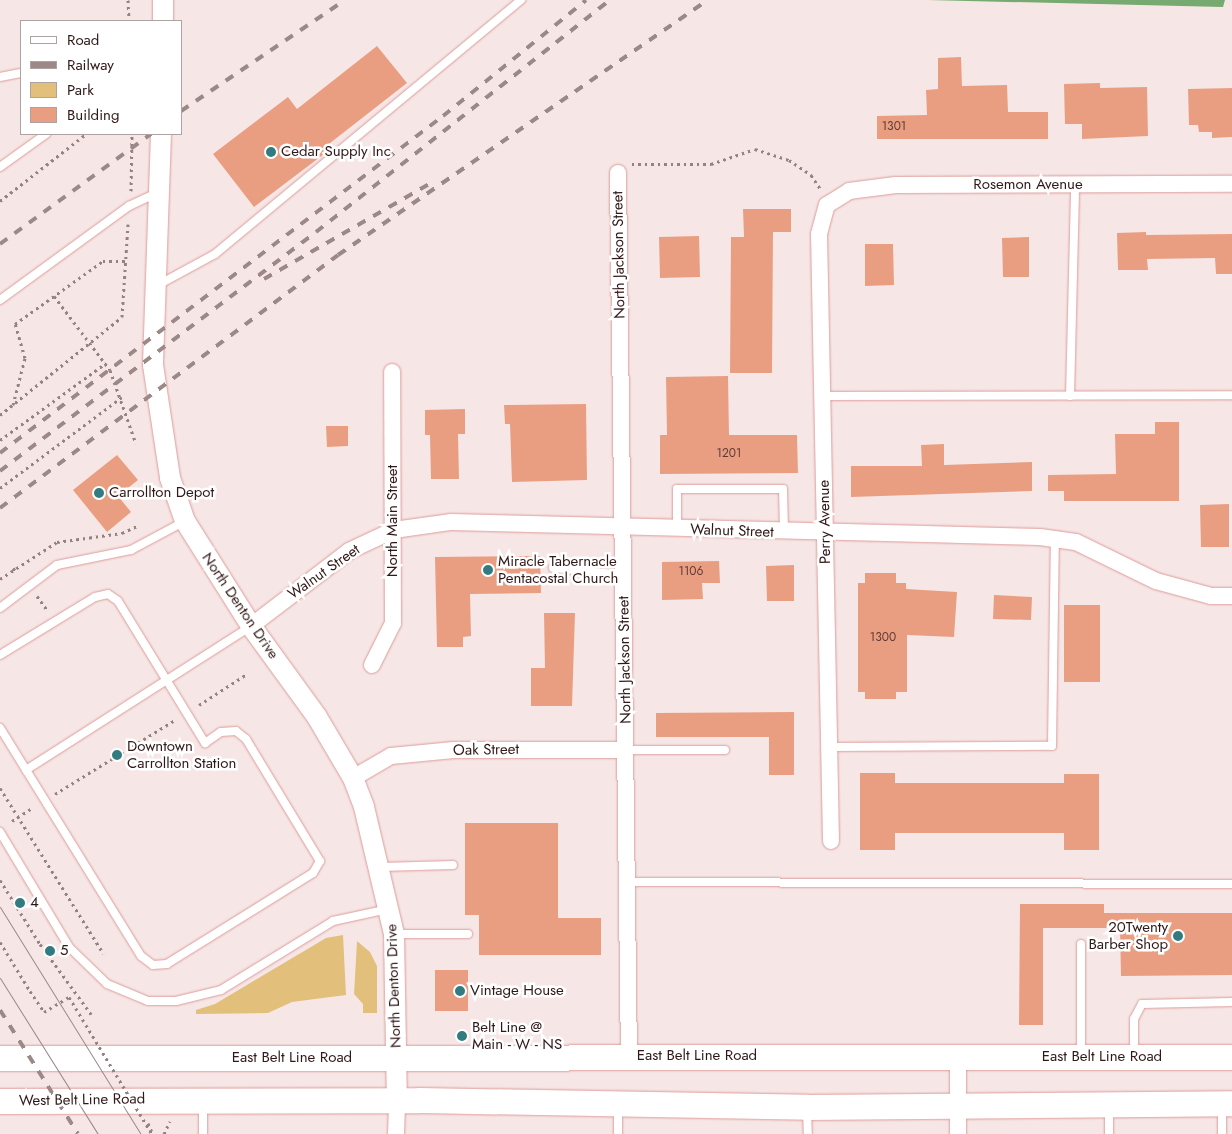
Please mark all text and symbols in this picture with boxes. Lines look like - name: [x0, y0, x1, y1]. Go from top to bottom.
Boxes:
- legend: [20, 20, 182, 135]
- text: Road: [67, 29, 99, 51]
- text: Railway: [67, 54, 114, 76]
- text: Park: [67, 79, 94, 101]
- text: Building: [67, 104, 119, 126]
- house number: 1301: [882, 120, 906, 134]
- place label: Cedar Supply Inc: [281, 143, 391, 161]
- marker: Cedar Supply Inc: [265, 146, 277, 158]
- street label: Rosemon Avenue: [973, 176, 1083, 194]
- street label: North Jackson Street: [609, 191, 629, 319]
- house number: 1201: [717, 447, 741, 461]
- street label: North Main Street: [384, 465, 402, 577]
- street label: Perry Avenue: [815, 480, 835, 564]
- place label: Carrollton Depot: [109, 484, 214, 502]
- marker: Carrollton Depot: [93, 487, 105, 499]
- street label: Walnut Street: [690, 521, 774, 541]
- street label: Walnut Street: [285, 541, 363, 603]
- street label: North Denton Drive: [198, 549, 282, 663]
- place label: Miracle Tabernacle Pentacostal Church: [498, 552, 618, 587]
- marker: Miracle Tabernacle Pentacostal Church: [482, 564, 494, 576]
- house number: 1106: [679, 565, 703, 579]
- street label: North Jackson Street: [615, 596, 635, 724]
- house number: 1300: [870, 631, 896, 645]
- place label: Downtown Carrollton Station: [127, 737, 236, 772]
- street label: Oak Street: [453, 740, 519, 760]
- marker: Downtown Carrollton Station: [111, 749, 123, 761]
- place label: 4: [30, 894, 39, 912]
- marker: 4: [14, 897, 26, 909]
- place label: 20Twenty Barber Shop: [1089, 918, 1168, 953]
- street label: North Denton Drive: [383, 924, 405, 1048]
- marker: 20Twenty Barber Shop: [1172, 930, 1184, 942]
- place label: 5: [60, 942, 68, 960]
- marker: 5: [44, 945, 56, 957]
- place label: Vintage House: [470, 982, 564, 1000]
- marker: Vintage House: [454, 985, 466, 997]
- place label: Belt Line @ Main - W - NS: [472, 1018, 562, 1053]
- marker: Belt Line @ Main - W - NS: [456, 1030, 468, 1042]
- street label: East Belt Line Road: [637, 1047, 757, 1065]
- street label: East Belt Line Road: [1042, 1048, 1162, 1066]
- street label: East Belt Line Road: [232, 1049, 352, 1067]
- street label: West Belt Line Road: [19, 1090, 145, 1110]

